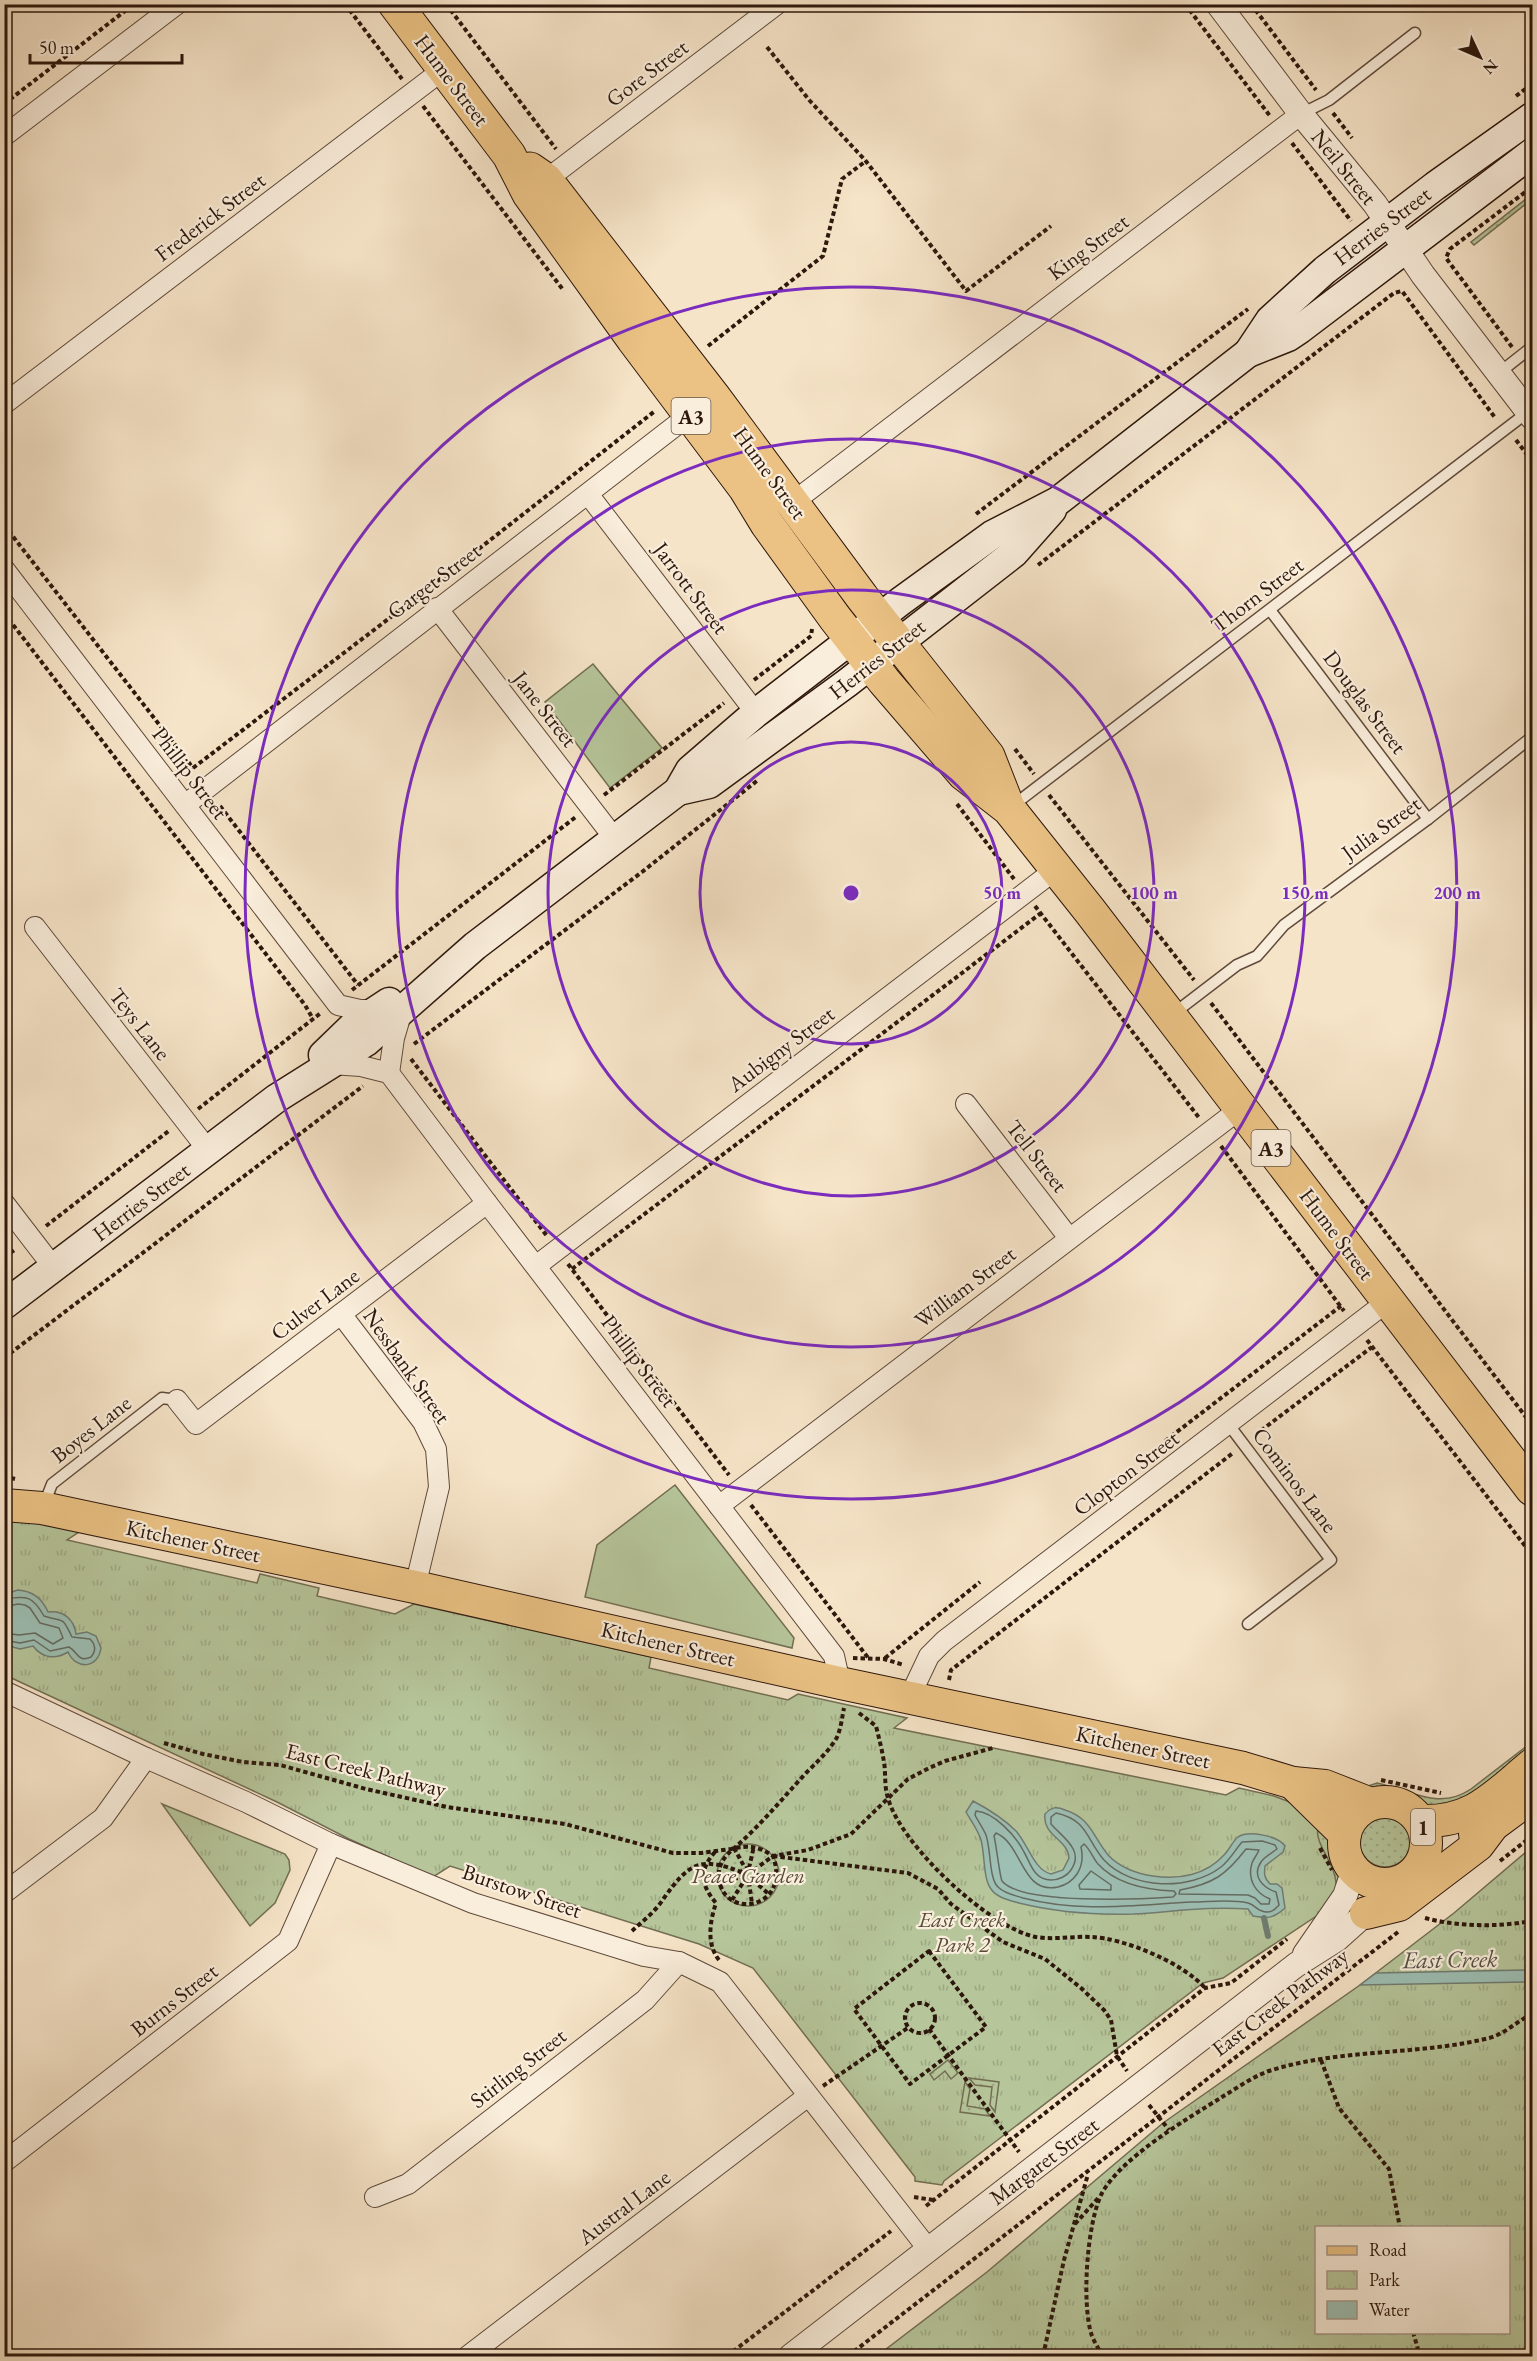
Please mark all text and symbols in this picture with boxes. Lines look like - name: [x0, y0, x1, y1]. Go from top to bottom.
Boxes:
- scale bar: [30, 27, 182, 65]
- north arrow: [1450, 27, 1510, 87]
- street label: Hume Street: [408, 28, 496, 132]
- street label: Gore Street: [600, 33, 694, 113]
- text: 50 m: [39, 36, 74, 59]
- text: N: [1478, 55, 1502, 79]
- street label: Neil Street: [1305, 123, 1383, 211]
- street label: Frederick Street: [149, 166, 271, 268]
- street label: Herries Street: [1327, 180, 1437, 272]
- street label: King Street: [1042, 207, 1134, 287]
- road number: A3: [672, 398, 710, 434]
- street label: Hume Street: [727, 421, 813, 525]
- street label: Jarrott Street: [646, 534, 735, 640]
- street label: Garget Street: [381, 536, 487, 626]
- street label: Thorn Street: [1205, 551, 1309, 639]
- street label: Herries Street: [823, 612, 931, 706]
- street label: Douglas Street: [1317, 644, 1414, 760]
- street label: Jane Street: [505, 663, 584, 753]
- street label: Phillip Street: [146, 721, 234, 825]
- street label: Julia Street: [1334, 789, 1427, 868]
- text: 50 m: [983, 881, 1021, 904]
- text: 100 m: [1130, 881, 1178, 904]
- text: 150 m: [1281, 881, 1329, 904]
- text: 200 m: [1433, 881, 1481, 904]
- centre of rings: [841, 883, 861, 903]
- street label: Teys Lane: [103, 982, 178, 1066]
- street label: Aubigny Street: [721, 999, 840, 1099]
- street label: Tell Street: [1000, 1114, 1074, 1198]
- road number: A3: [1252, 1130, 1290, 1166]
- street label: Herries Street: [86, 1156, 196, 1248]
- street label: Hume Street: [1293, 1182, 1381, 1286]
- street label: William Street: [908, 1239, 1022, 1335]
- street label: Culver Lane: [265, 1261, 365, 1347]
- street label: Nessbank Street: [357, 1303, 458, 1429]
- street label: Phillip Street: [595, 1309, 683, 1413]
- street label: Boyes Lane: [45, 1388, 137, 1469]
- street label: Cominos Lane: [1246, 1421, 1344, 1539]
- street label: Clopton Street: [1067, 1424, 1185, 1522]
- street label: Kitchener Street: [123, 1513, 263, 1569]
- street label: Kitchener Street: [598, 1615, 738, 1673]
- street label: Kitchener Street: [1073, 1719, 1213, 1775]
- street label: East Creek Pathway: [283, 1736, 449, 1804]
- road number: 1: [1411, 1809, 1435, 1845]
- street label: Burstow Street: [459, 1857, 586, 1925]
- park label: Peace Garden: [691, 1861, 805, 1890]
- park label: East Creek Park 2: [917, 1905, 1006, 1959]
- street label: East Creek Pathway: [1206, 1941, 1355, 2063]
- water label: East Creek: [1401, 1943, 1498, 1975]
- street label: Burns Street: [124, 1957, 224, 2043]
- street label: Stirling Street: [464, 2021, 572, 2115]
- street label: Margaret Street: [984, 2110, 1104, 2212]
- street label: Austral Lane: [571, 2163, 676, 2252]
- legend: [1315, 2226, 1510, 2334]
- text: Road: [1369, 2238, 1408, 2261]
- text: Park: [1369, 2268, 1400, 2291]
- text: Water: [1369, 2298, 1410, 2321]

